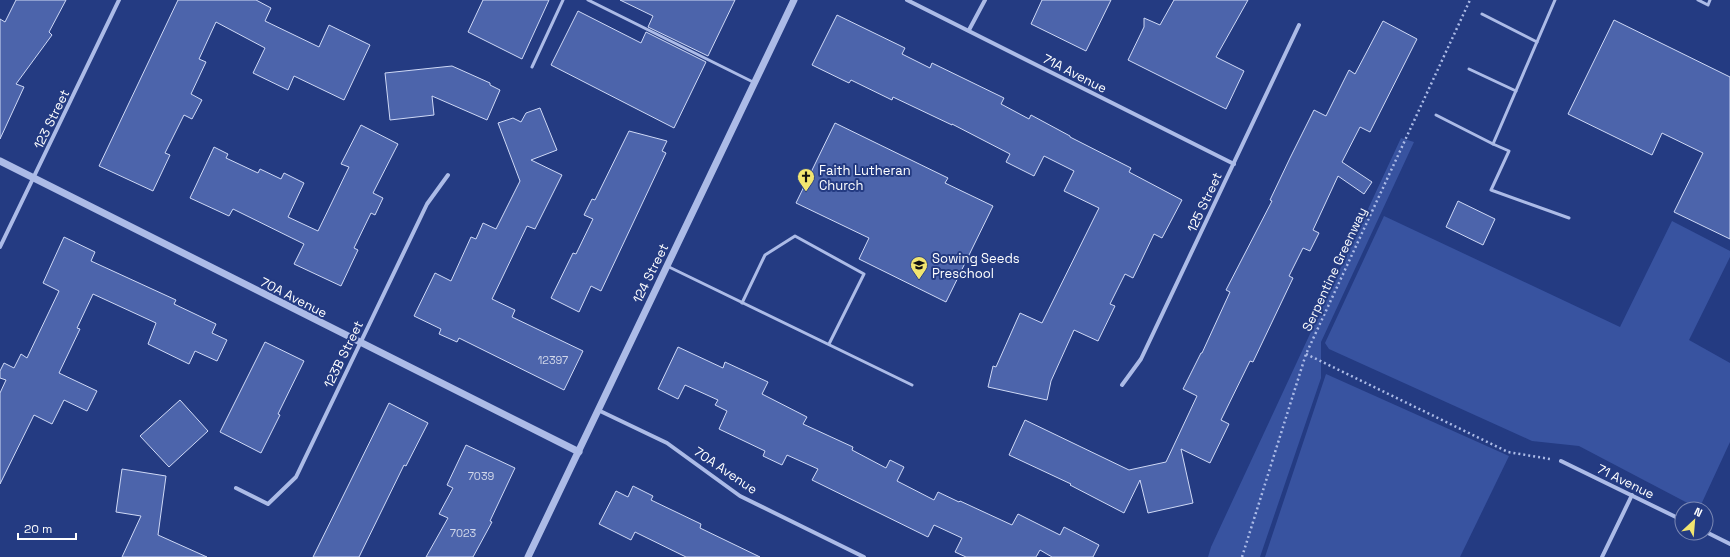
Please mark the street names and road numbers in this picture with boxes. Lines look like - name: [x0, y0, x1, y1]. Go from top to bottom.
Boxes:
- street label: 71A Avenue: [1040, 50, 1110, 97]
- street label: 123 Street: [30, 87, 73, 152]
- street label: 125 Street: [1183, 170, 1226, 235]
- street label: Serpentine Greenway: [1298, 205, 1371, 334]
- street label: 124 Street: [629, 241, 672, 306]
- street label: 70A Avenue: [258, 273, 330, 322]
- street label: 123B Street: [320, 318, 367, 391]
- street label: 70A Avenue: [691, 443, 761, 498]
- street label: 71 Avenue: [1594, 460, 1657, 503]

